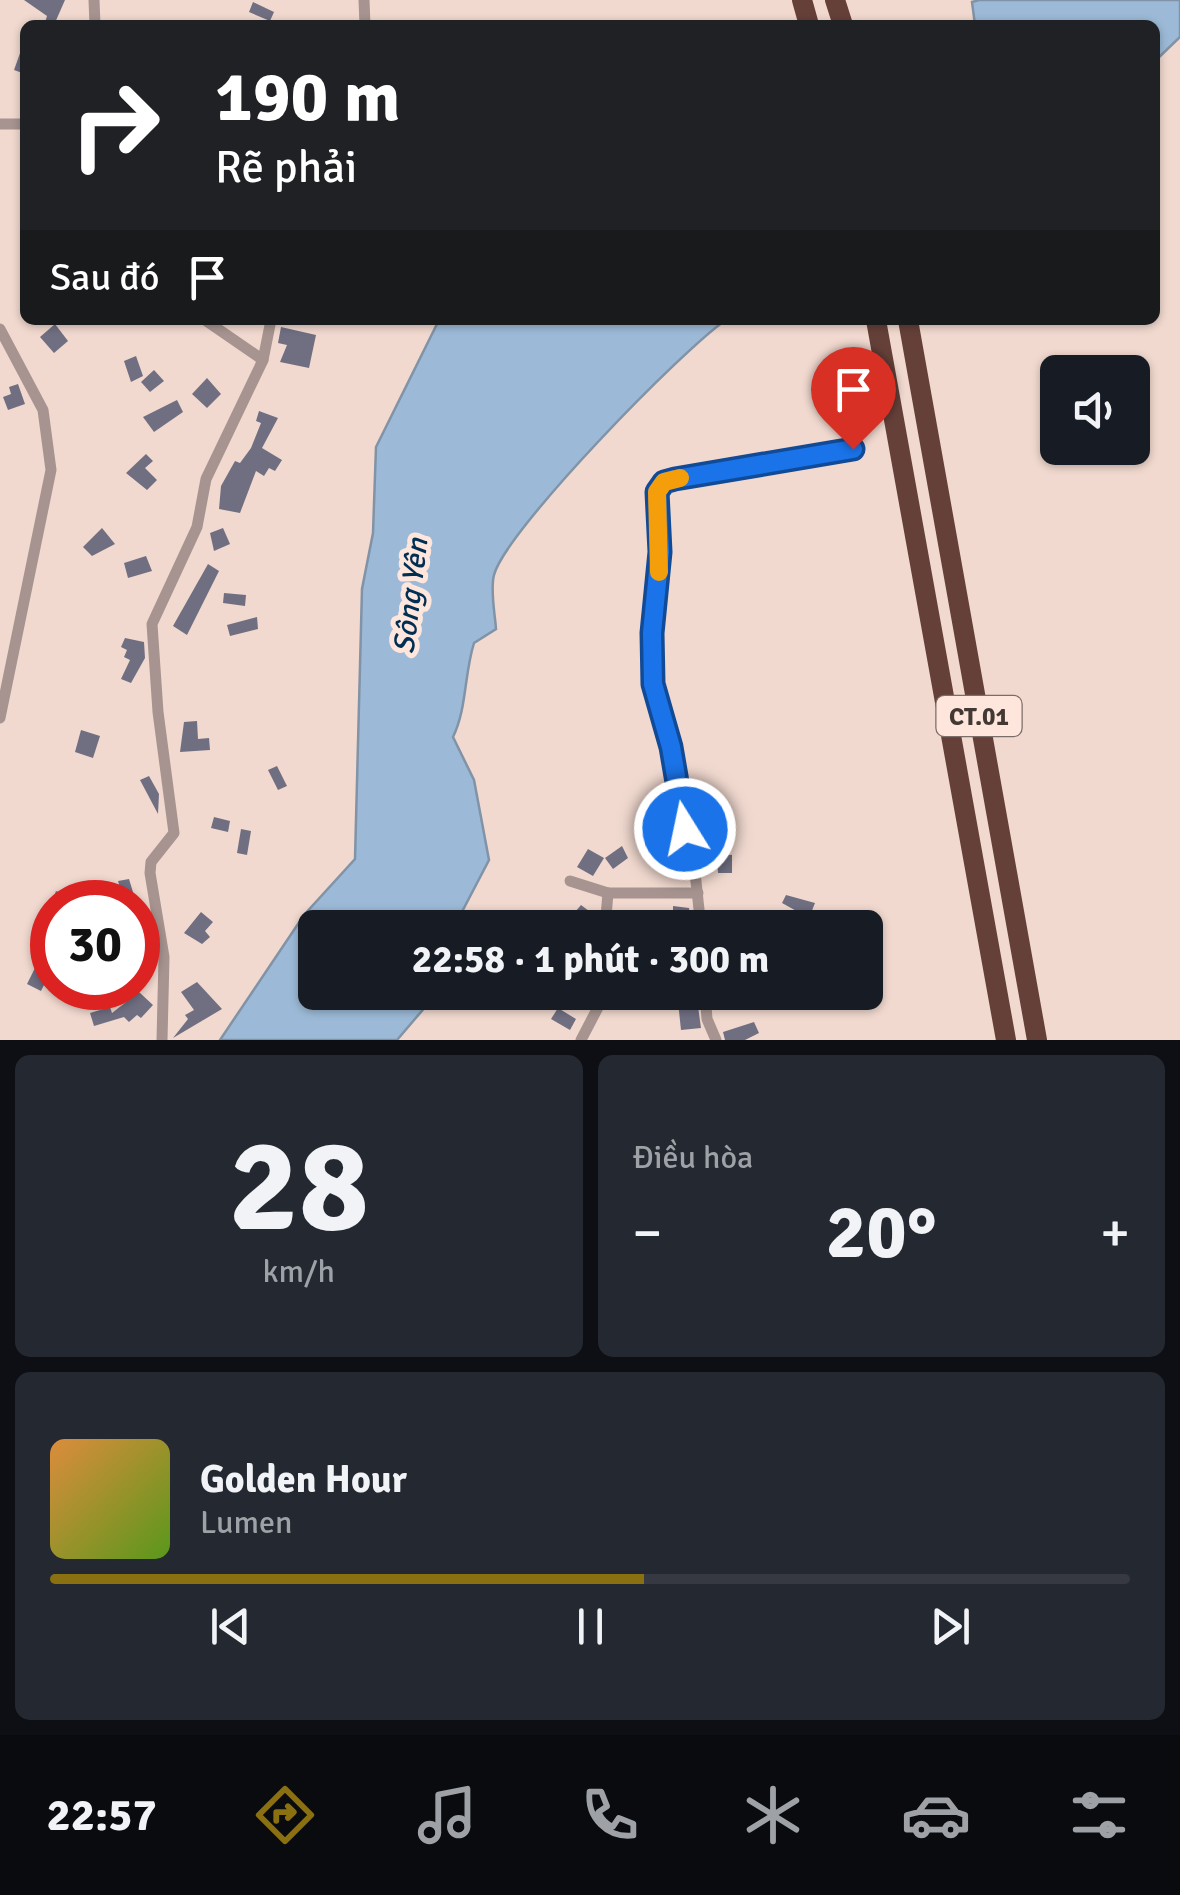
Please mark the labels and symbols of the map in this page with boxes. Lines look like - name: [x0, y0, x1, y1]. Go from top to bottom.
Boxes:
- pin: [811, 347, 896, 450]
- water label: Sông Yên: [386, 535, 437, 656]
- road number: CT.01: [936, 696, 1022, 736]
- position arrow: [633, 777, 737, 881]
- speed limit sign: 30: [30, 880, 160, 1010]

